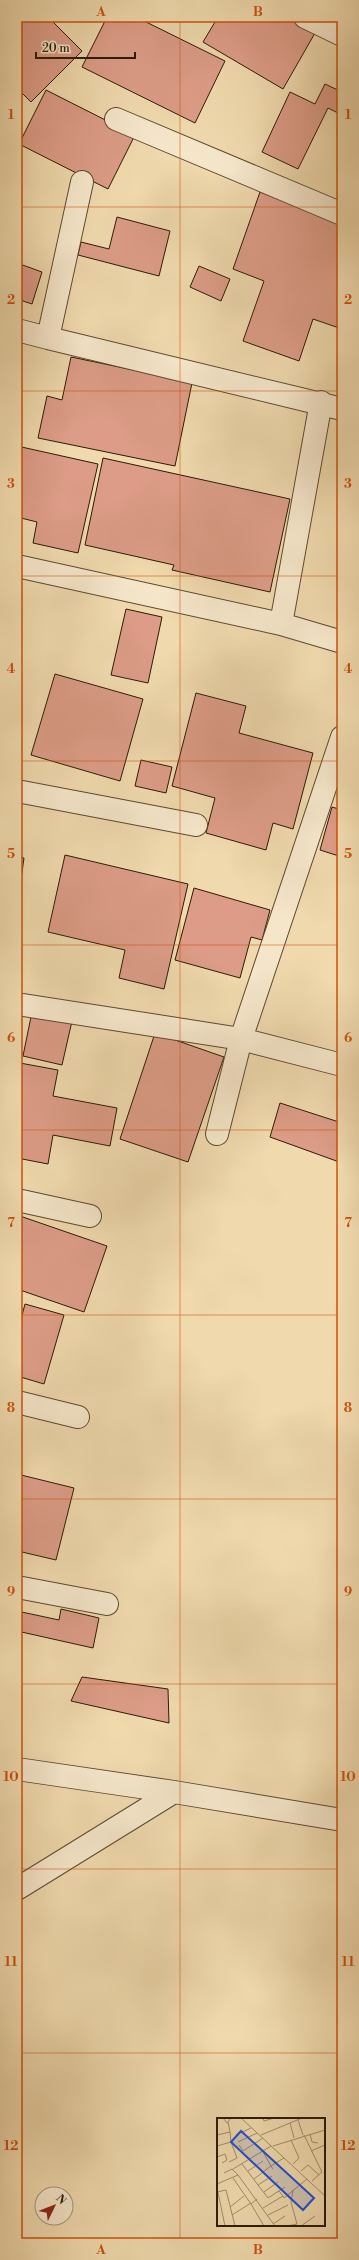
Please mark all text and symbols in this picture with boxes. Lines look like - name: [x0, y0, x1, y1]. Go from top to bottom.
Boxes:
- text: A: [95, 4, 106, 20]
- text: B: [253, 4, 263, 20]
- scale bar: [36, 34, 135, 60]
- text: 20 m: [42, 41, 70, 56]
- text: 1: [8, 107, 15, 123]
- text: 1: [345, 107, 352, 123]
- text: 2: [7, 292, 15, 308]
- text: 2: [344, 292, 352, 308]
- text: 3: [7, 476, 15, 492]
- text: 3: [344, 476, 352, 492]
- text: 4: [7, 661, 16, 677]
- text: 4: [344, 661, 353, 677]
- text: 5: [7, 846, 15, 862]
- text: 5: [344, 846, 352, 862]
- text: 6: [7, 1030, 15, 1046]
- text: 6: [344, 1030, 352, 1046]
- text: 7: [7, 1215, 15, 1231]
- text: 7: [344, 1215, 352, 1231]
- text: 8: [7, 1400, 15, 1416]
- text: 8: [344, 1400, 352, 1416]
- text: 9: [7, 1584, 15, 1600]
- text: 9: [344, 1584, 352, 1600]
- text: 10: [3, 1769, 19, 1785]
- text: 10: [340, 1769, 356, 1785]
- text: 11: [5, 1954, 18, 1970]
- text: 11: [342, 1954, 355, 1970]
- inset map: [217, 2118, 325, 2226]
- text: 12: [4, 2138, 18, 2154]
- text: 12: [341, 2138, 355, 2154]
- north arrow: [34, 2186, 74, 2226]
- text: N: [52, 2192, 69, 2208]
- text: A: [95, 2242, 106, 2258]
- text: B: [253, 2242, 263, 2258]

